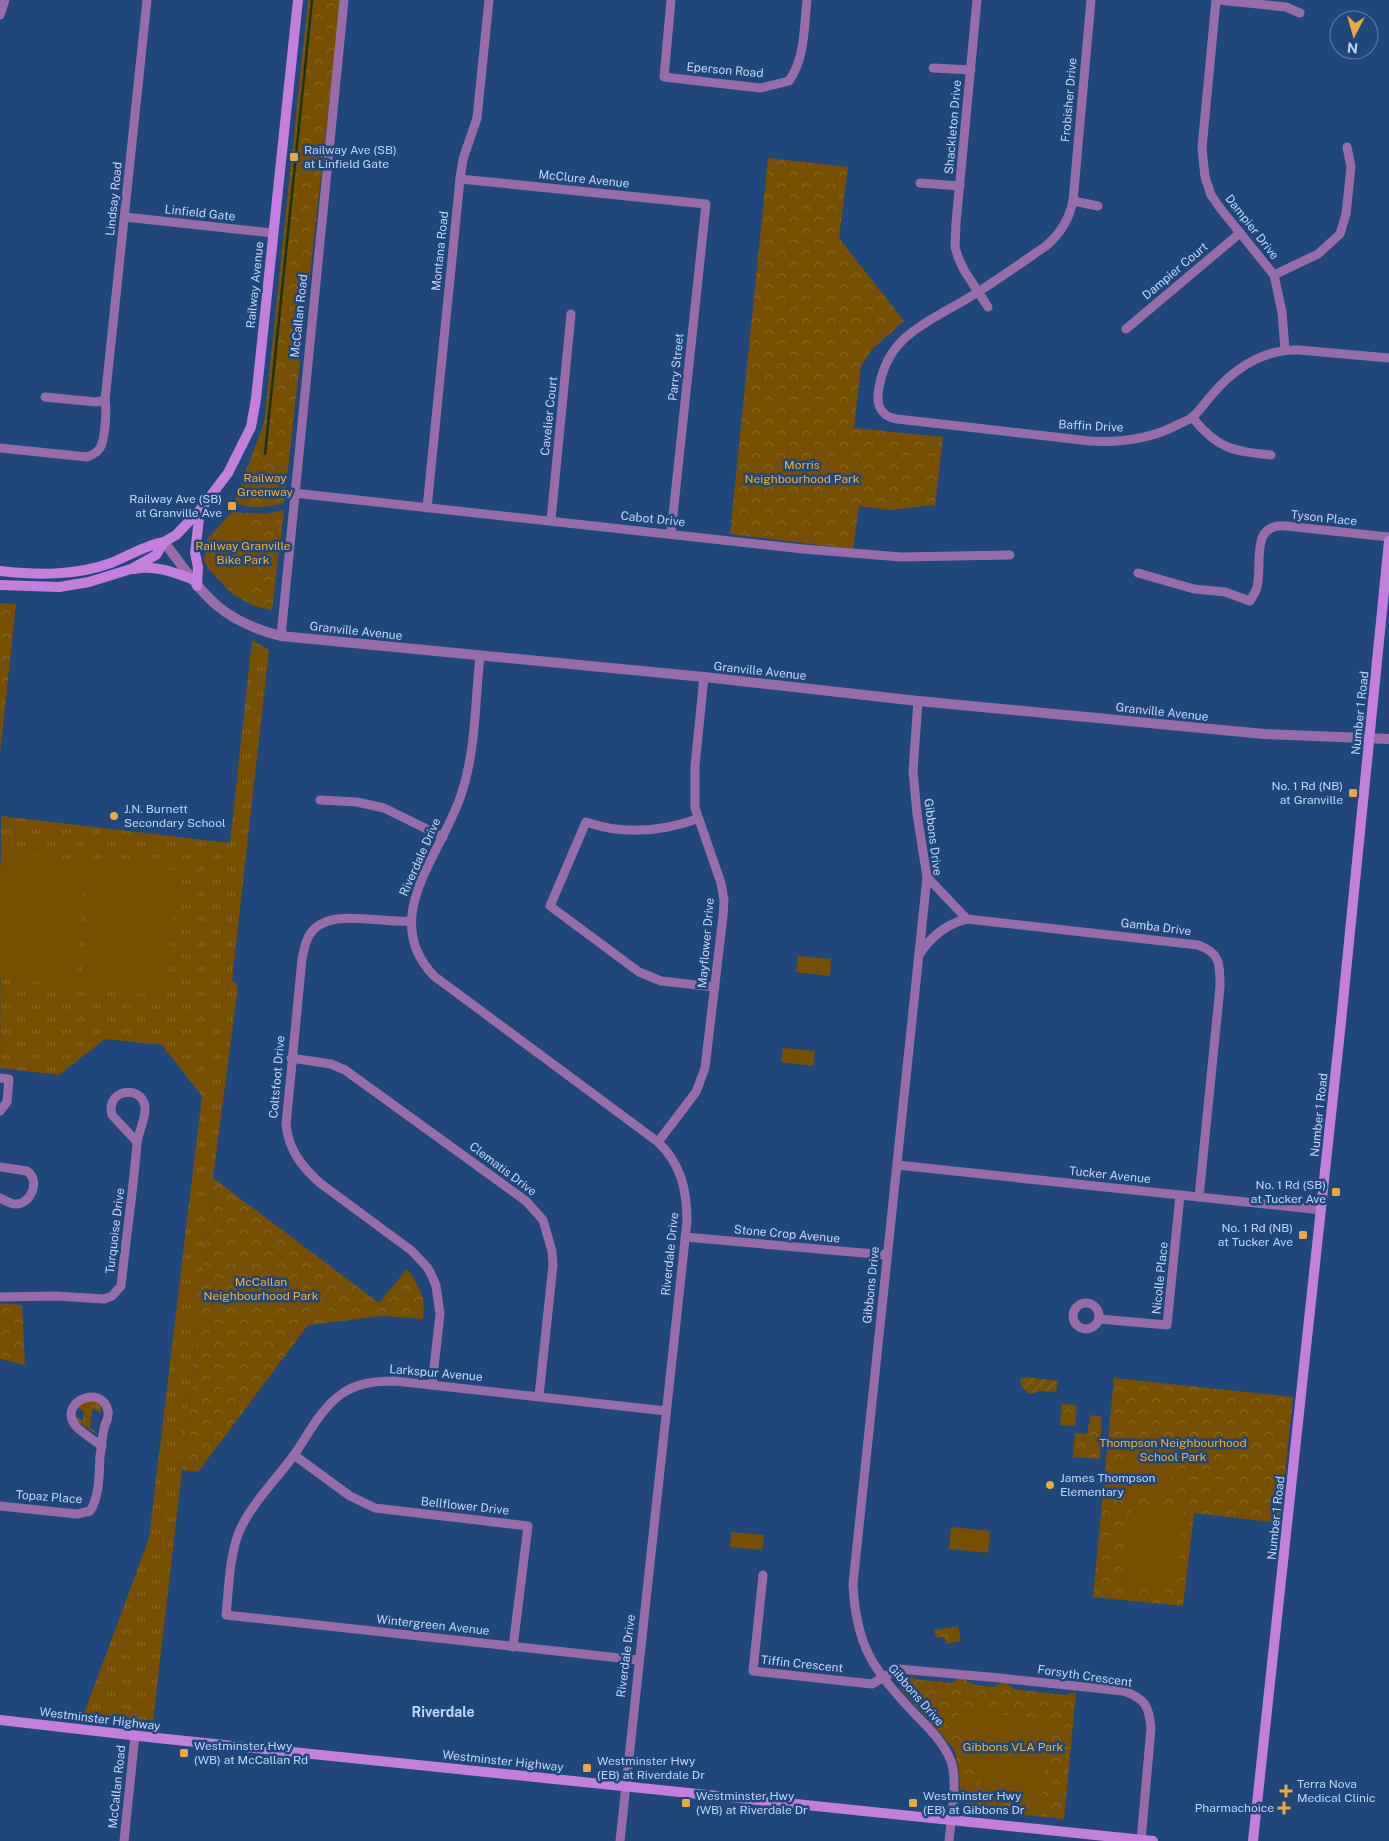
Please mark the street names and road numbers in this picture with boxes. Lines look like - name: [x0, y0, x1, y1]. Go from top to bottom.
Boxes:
- street label: Frobisher Drive: [1058, 57, 1080, 143]
- street label: Eperson Road: [686, 60, 764, 80]
- street label: Shackleton Drive: [942, 79, 964, 175]
- street label: Lindsay Road: [103, 161, 125, 237]
- street label: McClure Avenue: [538, 167, 630, 191]
- street label: Dampier Drive: [1222, 192, 1282, 262]
- street label: Linfield Gate: [164, 202, 236, 224]
- street label: Montana Road: [429, 210, 451, 292]
- street label: Dampier Court: [1139, 239, 1211, 302]
- street label: Railway Avenue: [243, 241, 267, 329]
- street label: McCallan Road: [288, 274, 310, 358]
- street label: Parry Street: [665, 332, 687, 402]
- street label: Cavelier Court: [538, 375, 560, 456]
- street label: Baffin Drive: [1058, 417, 1124, 435]
- street label: Tyson Place: [1290, 508, 1358, 528]
- street label: Cabot Drive: [620, 509, 686, 529]
- street label: Granville Avenue: [309, 619, 403, 643]
- street label: Granville Avenue: [713, 659, 807, 683]
- street label: Number 1 Road: [1349, 670, 1371, 756]
- street label: Granville Avenue: [1115, 700, 1209, 724]
- street label: Gibbons Drive: [921, 798, 945, 876]
- street label: Riverdale Drive: [397, 816, 444, 898]
- street label: Mayflower Drive: [695, 897, 717, 989]
- street label: Gamba Drive: [1120, 916, 1192, 938]
- street label: Coltsfoot Drive: [266, 1035, 288, 1119]
- street label: Number 1 Road: [1308, 1072, 1330, 1158]
- street label: Clematis Drive: [467, 1139, 539, 1199]
- street label: Tucker Avenue: [1069, 1164, 1152, 1186]
- street label: Turquoise Drive: [103, 1187, 127, 1275]
- street label: Riverdale Drive: [659, 1211, 681, 1296]
- street label: Stone Crop Avenue: [733, 1222, 841, 1246]
- street label: Nicolle Place: [1149, 1241, 1171, 1315]
- street label: Gibbons Drive: [860, 1246, 882, 1324]
- street label: Larkspur Avenue: [389, 1362, 483, 1384]
- street label: Number 1 Road: [1265, 1475, 1287, 1561]
- street label: Topaz Place: [15, 1488, 83, 1506]
- street label: Bellflower Drive: [420, 1494, 510, 1518]
- street label: Wintergreen Avenue: [376, 1612, 490, 1638]
- street label: Riverdale Drive: [614, 1613, 638, 1698]
- street label: Tiffin Crescent: [760, 1653, 844, 1675]
- street label: Gibbons Drive: [885, 1661, 947, 1729]
- street label: Forsyth Crescent: [1037, 1662, 1134, 1690]
- street label: Westminster Highway: [39, 1705, 162, 1733]
- street label: McCallan Road: [106, 1745, 128, 1829]
- street label: Westminster Highway: [442, 1748, 565, 1774]

